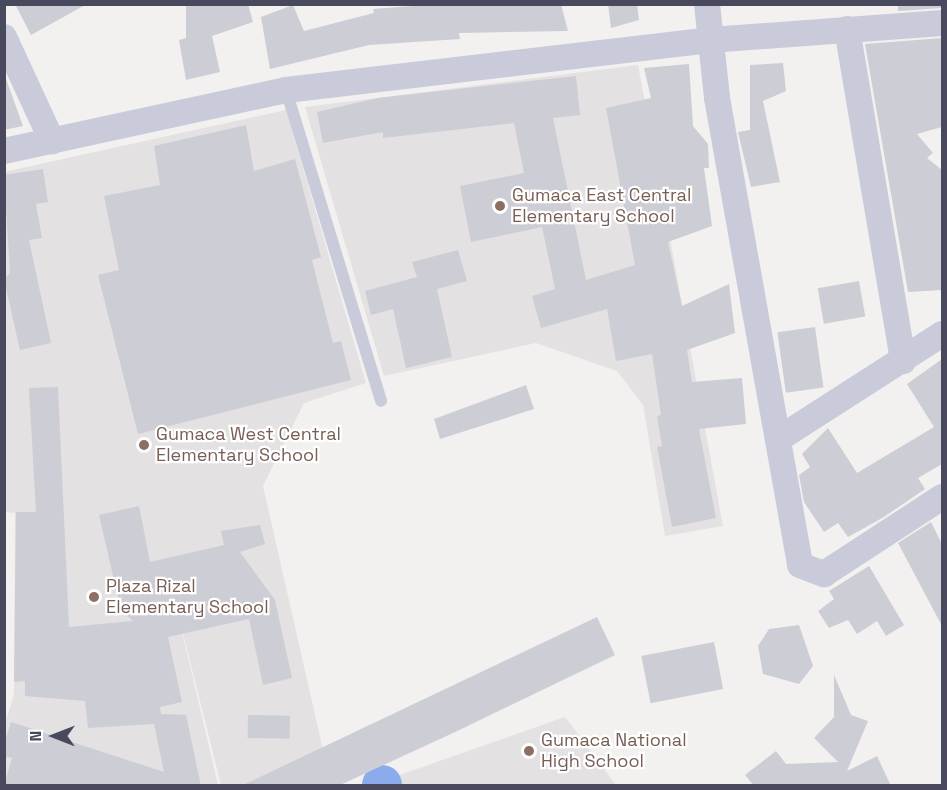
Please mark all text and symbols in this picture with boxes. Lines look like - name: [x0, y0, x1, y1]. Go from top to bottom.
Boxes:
- place label: Gumaca East Central Elementary School: [512, 185, 691, 228]
- marker: Gumaca East Central Elementary School: [493, 199, 507, 213]
- place label: Gumaca West Central Elementary School: [156, 424, 341, 466]
- marker: Gumaca West Central Elementary School: [137, 438, 151, 452]
- place label: Plaza Rizal Elementary School: [106, 576, 269, 618]
- marker: Plaza Rizal Elementary School: [87, 590, 101, 604]
- north arrow: [24, 706, 84, 766]
- place label: Gumaca National High School: [541, 730, 687, 772]
- text: N: [25, 731, 46, 741]
- marker: Gumaca National High School: [522, 744, 536, 758]

